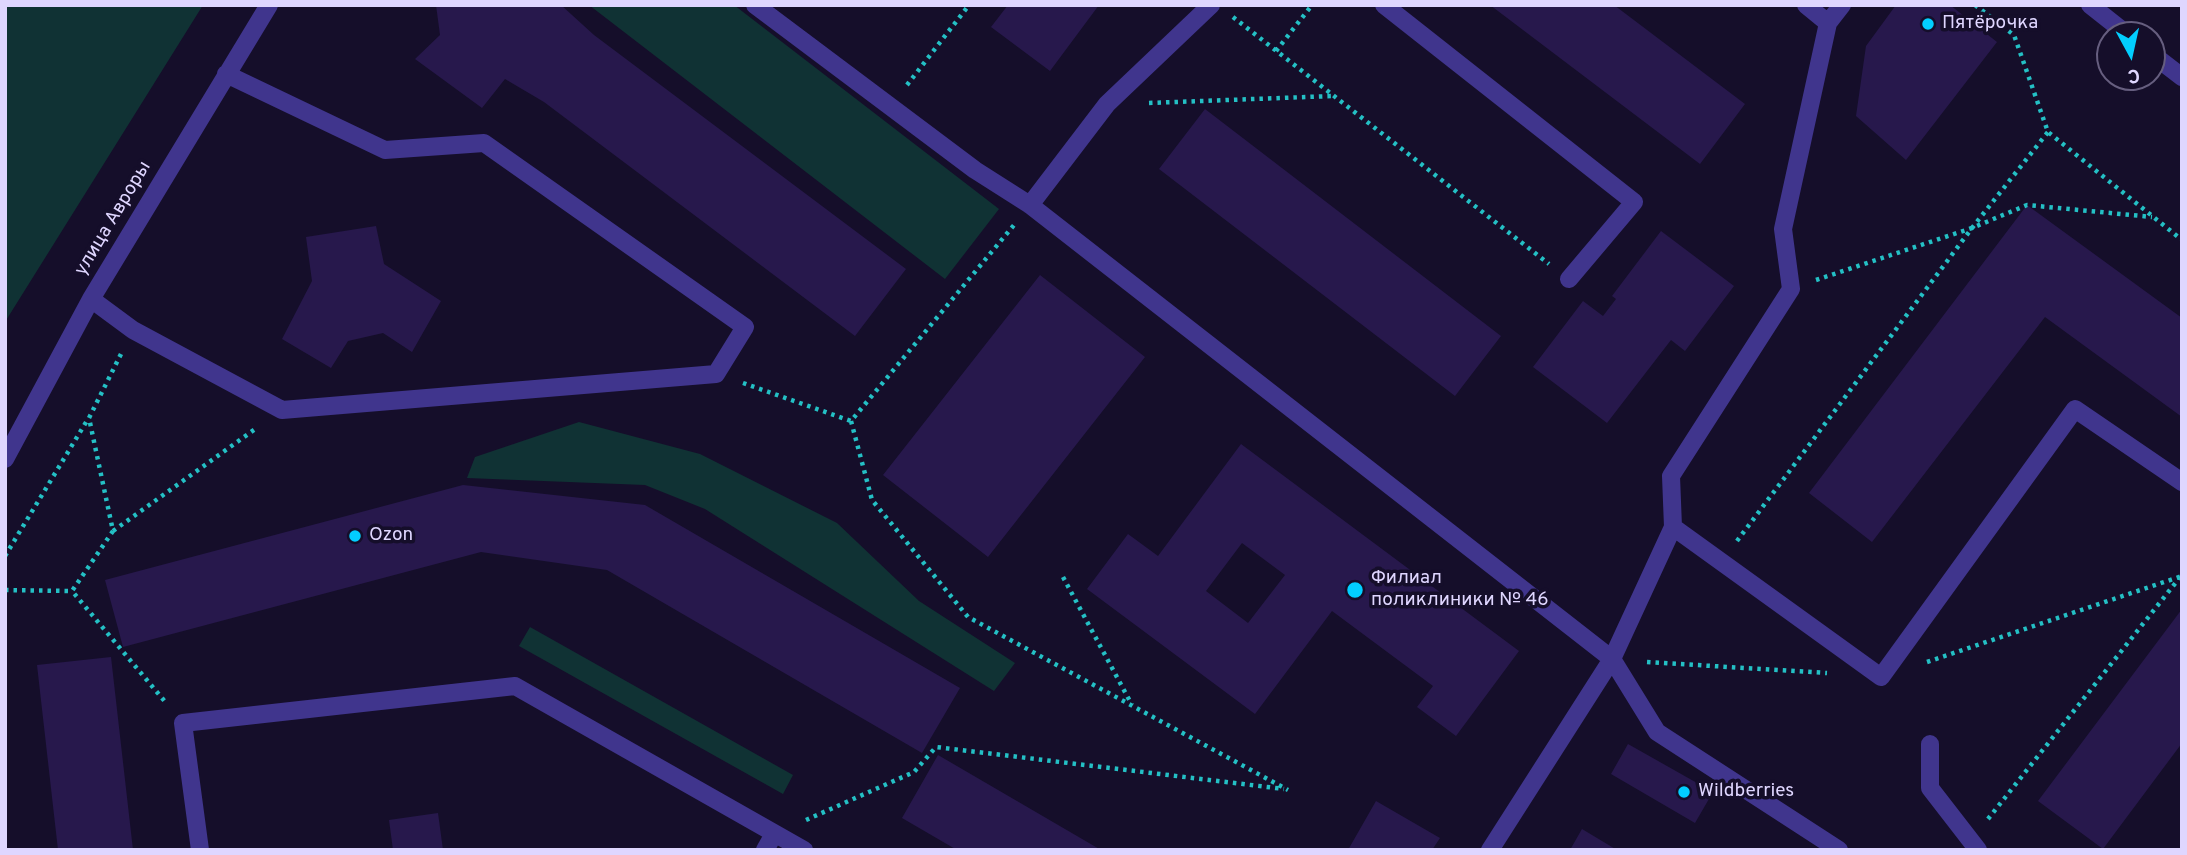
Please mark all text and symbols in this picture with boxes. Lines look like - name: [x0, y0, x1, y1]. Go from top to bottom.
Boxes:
- place label: Пятёрочка: [1942, 13, 2038, 35]
- marker: Пятёрочка: [1920, 16, 1936, 32]
- north arrow: [2096, 21, 2166, 91]
- text: С: [2126, 62, 2141, 88]
- street label: улица Авроры: [71, 157, 157, 281]
- place label: Ozon: [369, 525, 413, 547]
- marker: Ozon: [347, 528, 363, 544]
- place label: Филиал поликлиники № 46: [1371, 568, 1549, 612]
- marker: Филиал поликлиники № 46: [1345, 580, 1365, 600]
- place label: Wildberries: [1698, 781, 1794, 803]
- marker: Wildberries: [1676, 784, 1692, 800]

